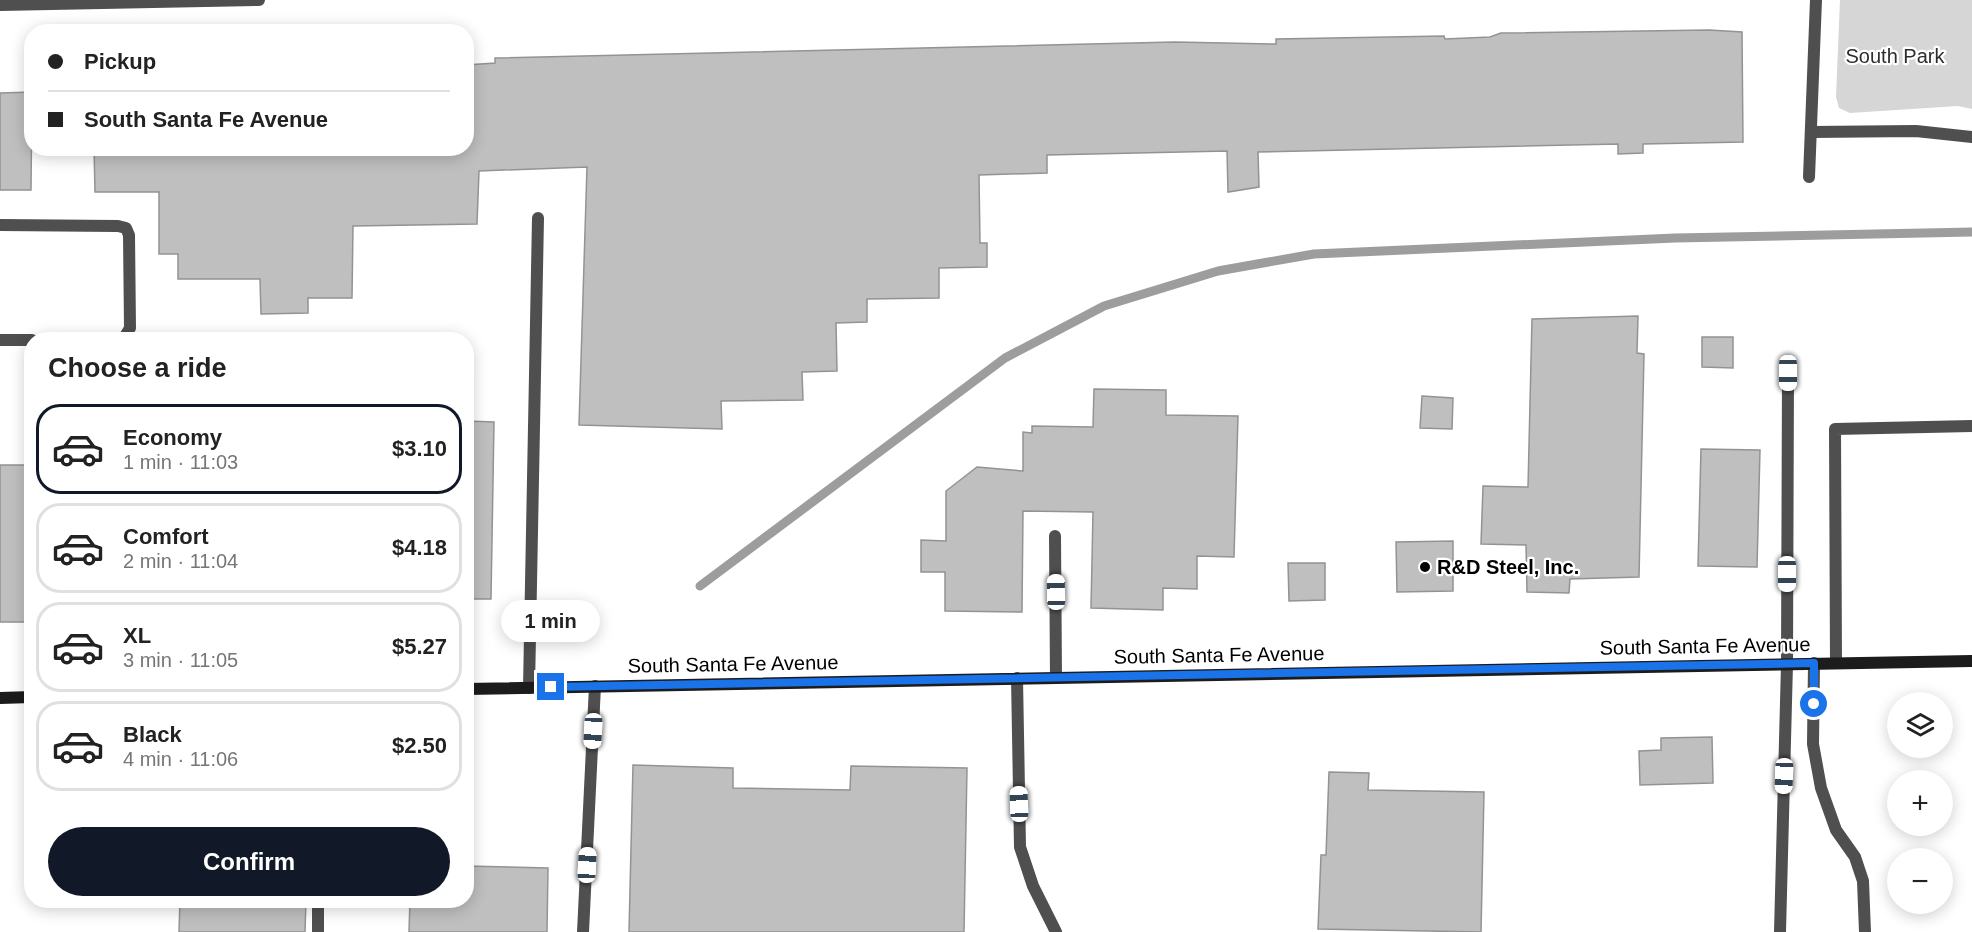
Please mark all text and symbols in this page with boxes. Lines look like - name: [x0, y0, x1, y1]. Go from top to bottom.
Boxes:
- park label: South Park: [1846, 45, 1945, 67]
- text: Pickup: [84, 49, 156, 74]
- text: South Santa Fe Avenue: [84, 107, 328, 132]
- text: Choose a ride: [48, 353, 227, 383]
- car: [1779, 355, 1797, 391]
- icon: car: [51, 422, 105, 476]
- text: Economy: [123, 425, 222, 450]
- text: $3.10: [392, 436, 447, 461]
- text: 1 min · 11:03: [123, 451, 238, 473]
- icon: car: [51, 521, 105, 575]
- text: Comfort: [123, 524, 209, 549]
- text: $4.18: [392, 535, 447, 560]
- text: 2 min · 11:04: [123, 550, 238, 572]
- place label: R&D Steel, Inc.: [1437, 556, 1579, 578]
- car: [1778, 556, 1796, 592]
- marker: R&D Steel, Inc.: [1418, 560, 1432, 574]
- car: [1047, 574, 1065, 610]
- callout: 1 min: [502, 600, 600, 642]
- text: 1 min: [524, 610, 577, 632]
- icon: car: [51, 620, 105, 674]
- text: XL: [123, 623, 151, 648]
- street label: South Santa Fe Avenue: [1599, 633, 1811, 659]
- text: $5.27: [392, 634, 447, 659]
- street label: South Santa Fe Avenue: [1113, 642, 1325, 668]
- text: 3 min · 11:05: [123, 649, 238, 671]
- street label: South Santa Fe Avenue: [627, 651, 839, 677]
- route end: [537, 673, 564, 700]
- route start: [1800, 690, 1827, 717]
- map controls: [1887, 692, 1953, 914]
- button: layers: [1887, 692, 1953, 758]
- car: [583, 713, 603, 749]
- icon: car: [51, 719, 105, 773]
- text: Black: [123, 722, 182, 747]
- text: $2.50: [392, 733, 447, 758]
- text: 4 min · 11:06: [123, 748, 238, 770]
- car: [1774, 758, 1794, 794]
- button: +: [1887, 770, 1953, 836]
- car: [1009, 786, 1029, 822]
- button: Confirm: [48, 827, 450, 896]
- car: [577, 847, 597, 883]
- button: −: [1887, 848, 1953, 914]

